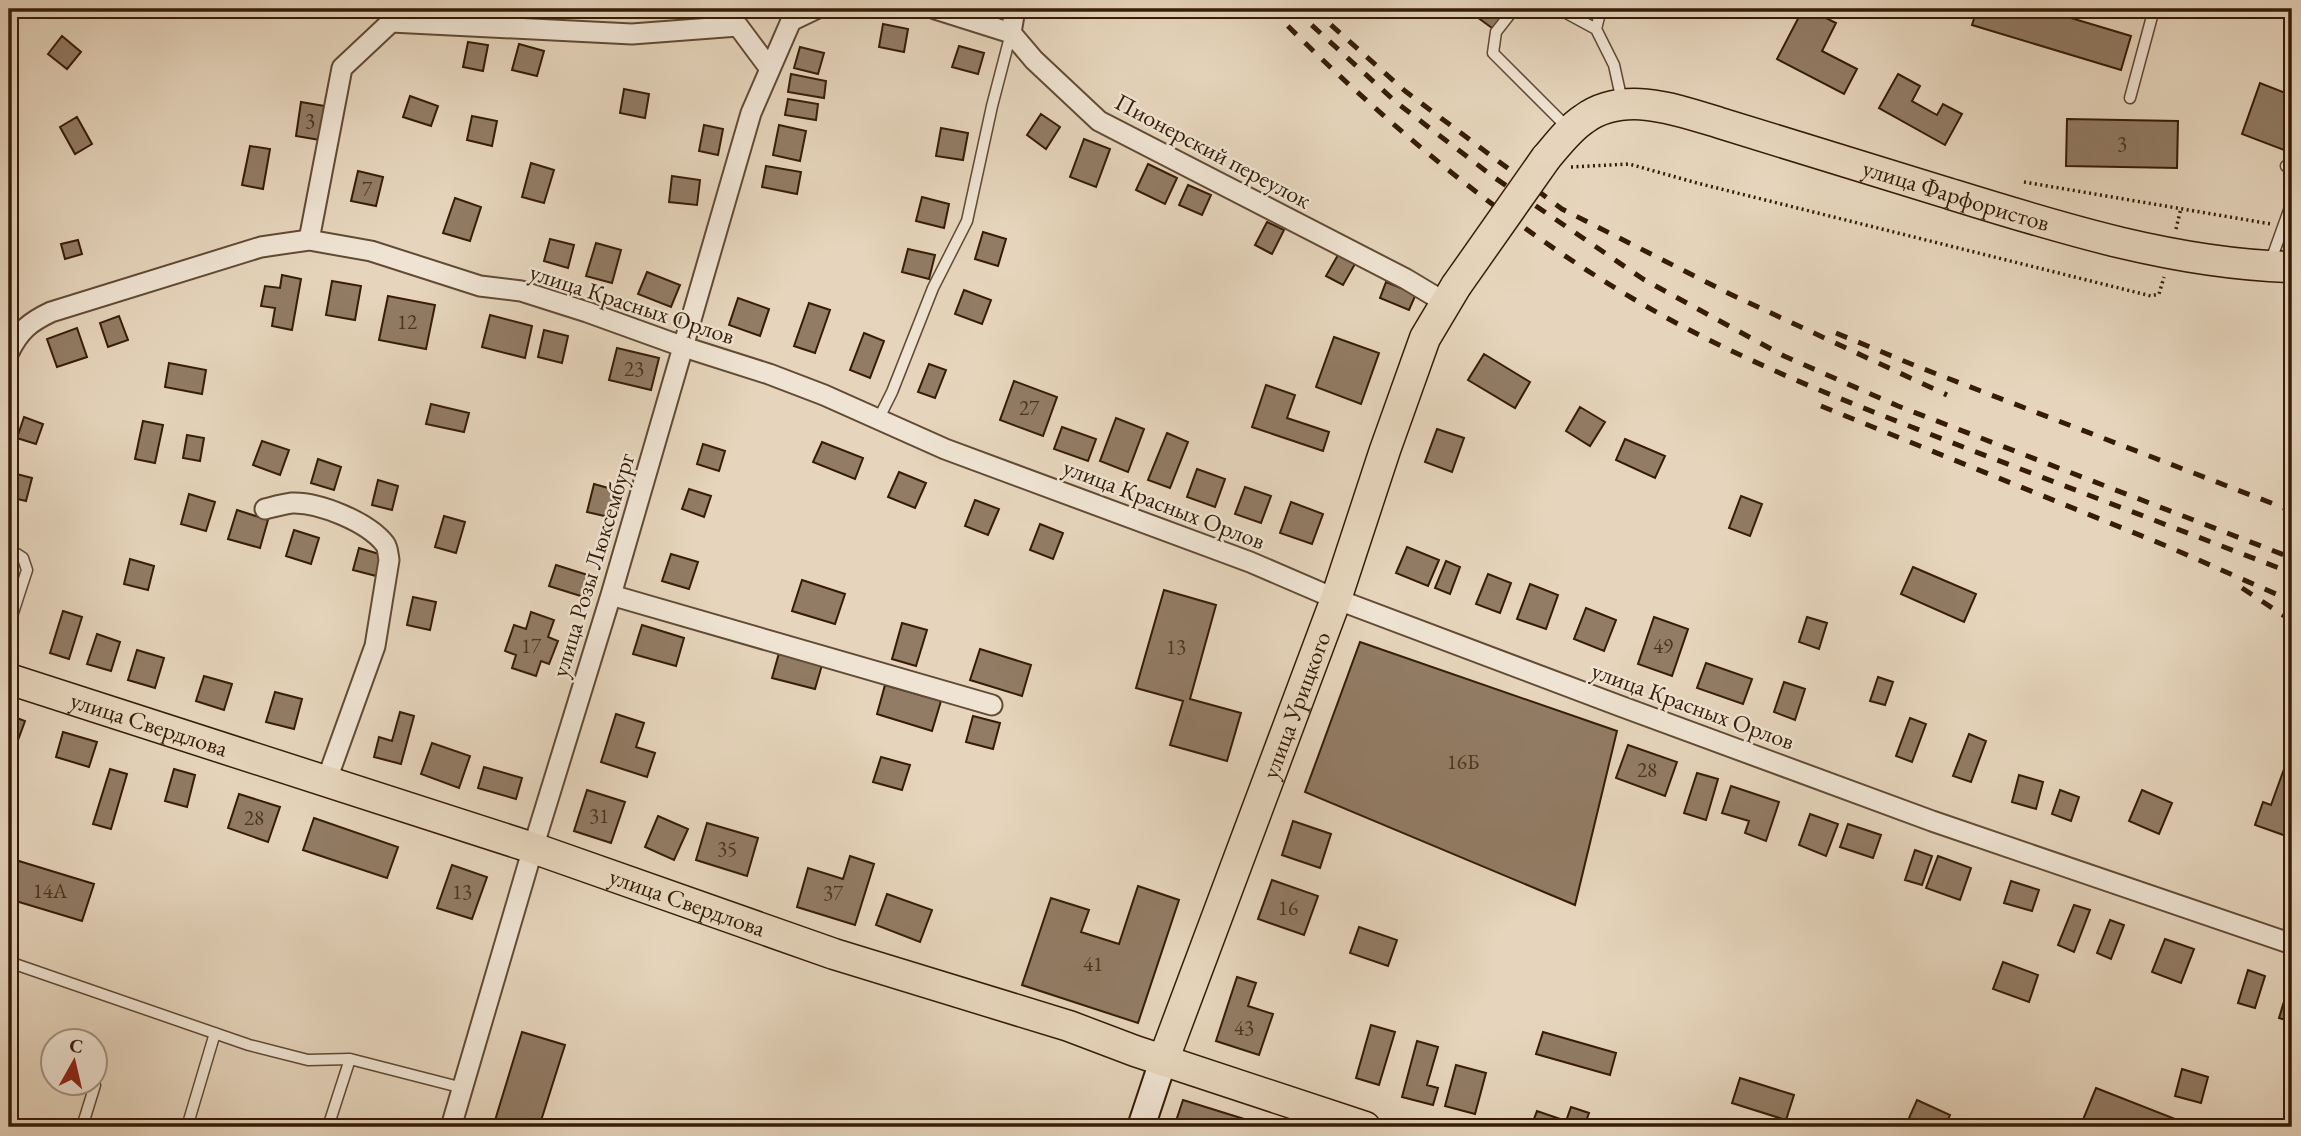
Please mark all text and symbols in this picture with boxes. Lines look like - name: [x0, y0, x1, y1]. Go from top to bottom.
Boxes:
- street label: Пионерский переулок: [1110, 86, 1317, 216]
- house number: 3: [305, 107, 315, 134]
- house number: 3: [2117, 130, 2127, 157]
- street label: улица Фарфористов: [1859, 152, 2053, 238]
- house number: 7: [362, 175, 373, 202]
- street label: улица Красных Орлов: [526, 256, 739, 351]
- house number: 12: [397, 308, 417, 335]
- house number: 23: [624, 355, 644, 382]
- house number: 27: [1019, 394, 1040, 421]
- street label: улица Розы Люксембург: [544, 449, 642, 681]
- street label: улица Красных Орлов: [1059, 451, 1270, 556]
- street label: улица Урицкого: [1254, 627, 1337, 783]
- house number: 17: [521, 632, 542, 659]
- house number: 49: [1653, 632, 1673, 659]
- house number: 13: [1166, 633, 1186, 660]
- street label: улица Красных Орлов: [1587, 654, 1799, 757]
- street label: улица Свердлова: [67, 684, 232, 764]
- house number: 16Б: [1447, 748, 1479, 775]
- house number: 28: [1637, 756, 1657, 783]
- house number: 31: [589, 802, 609, 829]
- house number: 28: [244, 804, 264, 831]
- house number: 35: [717, 835, 737, 862]
- street label: улица Свердлова: [605, 860, 770, 944]
- house number: 14А: [33, 877, 68, 904]
- house number: 13: [452, 878, 472, 905]
- house number: 37: [823, 879, 844, 906]
- house number: 16: [1278, 894, 1298, 921]
- house number: 41: [1083, 950, 1103, 977]
- house number: 43: [1234, 1014, 1254, 1041]
- north arrow: [38, 1028, 108, 1098]
- text: С: [68, 1032, 85, 1059]

